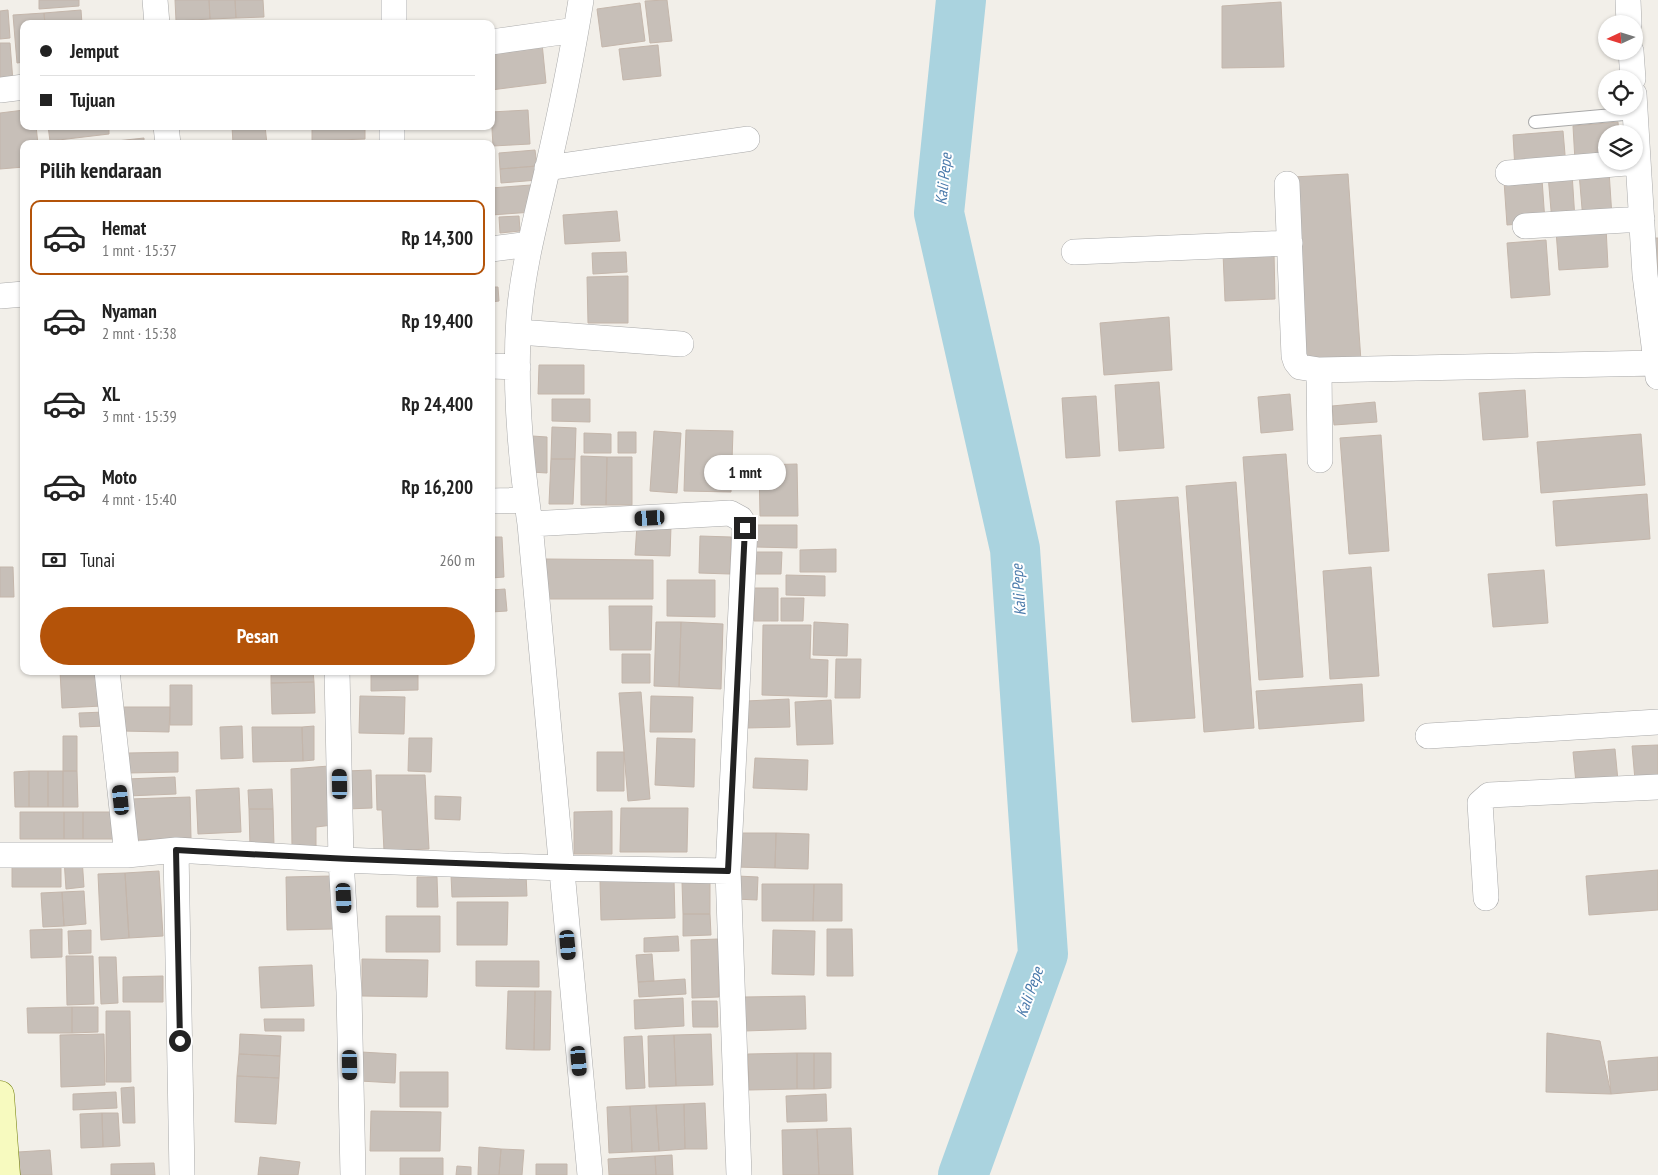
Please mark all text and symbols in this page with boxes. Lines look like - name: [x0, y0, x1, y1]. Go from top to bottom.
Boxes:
- north arrow: [1598, 15, 1642, 60]
- map controls: [1598, 15, 1643, 170]
- text: Jemput: [70, 39, 119, 63]
- button: locate: [1598, 70, 1643, 115]
- text: Tujuan: [70, 88, 115, 112]
- button: layers: [1598, 125, 1643, 170]
- water label: Kali Pepe: [930, 151, 956, 206]
- text: Pilih kendaraan: [40, 156, 162, 184]
- icon: car: [42, 215, 87, 260]
- text: Hemat: [102, 216, 146, 240]
- text: Rp 14,300: [402, 226, 473, 250]
- text: 1 mnt · 15:37: [102, 240, 177, 260]
- icon: car: [42, 298, 87, 343]
- text: Nyaman: [102, 299, 157, 323]
- text: Rp 19,400: [402, 309, 473, 333]
- text: 2 mnt · 15:38: [102, 323, 177, 343]
- icon: car: [42, 381, 87, 426]
- text: XL: [102, 382, 120, 406]
- text: Rp 24,400: [402, 392, 473, 416]
- text: 3 mnt · 15:39: [102, 406, 177, 426]
- callout: 1 mnt: [704, 456, 786, 490]
- text: 1 mnt: [728, 462, 762, 482]
- icon: car: [42, 464, 87, 509]
- text: Moto: [102, 465, 137, 489]
- text: Rp 16,200: [402, 475, 473, 499]
- text: 4 mnt · 15:40: [102, 489, 177, 509]
- car: [634, 510, 665, 526]
- route end: [734, 517, 756, 539]
- icon: cash: [40, 546, 68, 574]
- text: Tunai: [80, 548, 115, 572]
- text: 260 m: [440, 550, 475, 570]
- water label: Kali Pepe: [1006, 562, 1030, 616]
- button: Pesan: [40, 607, 475, 665]
- car: [332, 769, 347, 799]
- car: [111, 784, 130, 816]
- car: [335, 883, 352, 913]
- car: [559, 929, 576, 961]
- water label: Kali Pepe: [1011, 963, 1048, 1020]
- route start: [169, 1030, 191, 1052]
- car: [570, 1045, 587, 1077]
- car: [342, 1050, 357, 1080]

